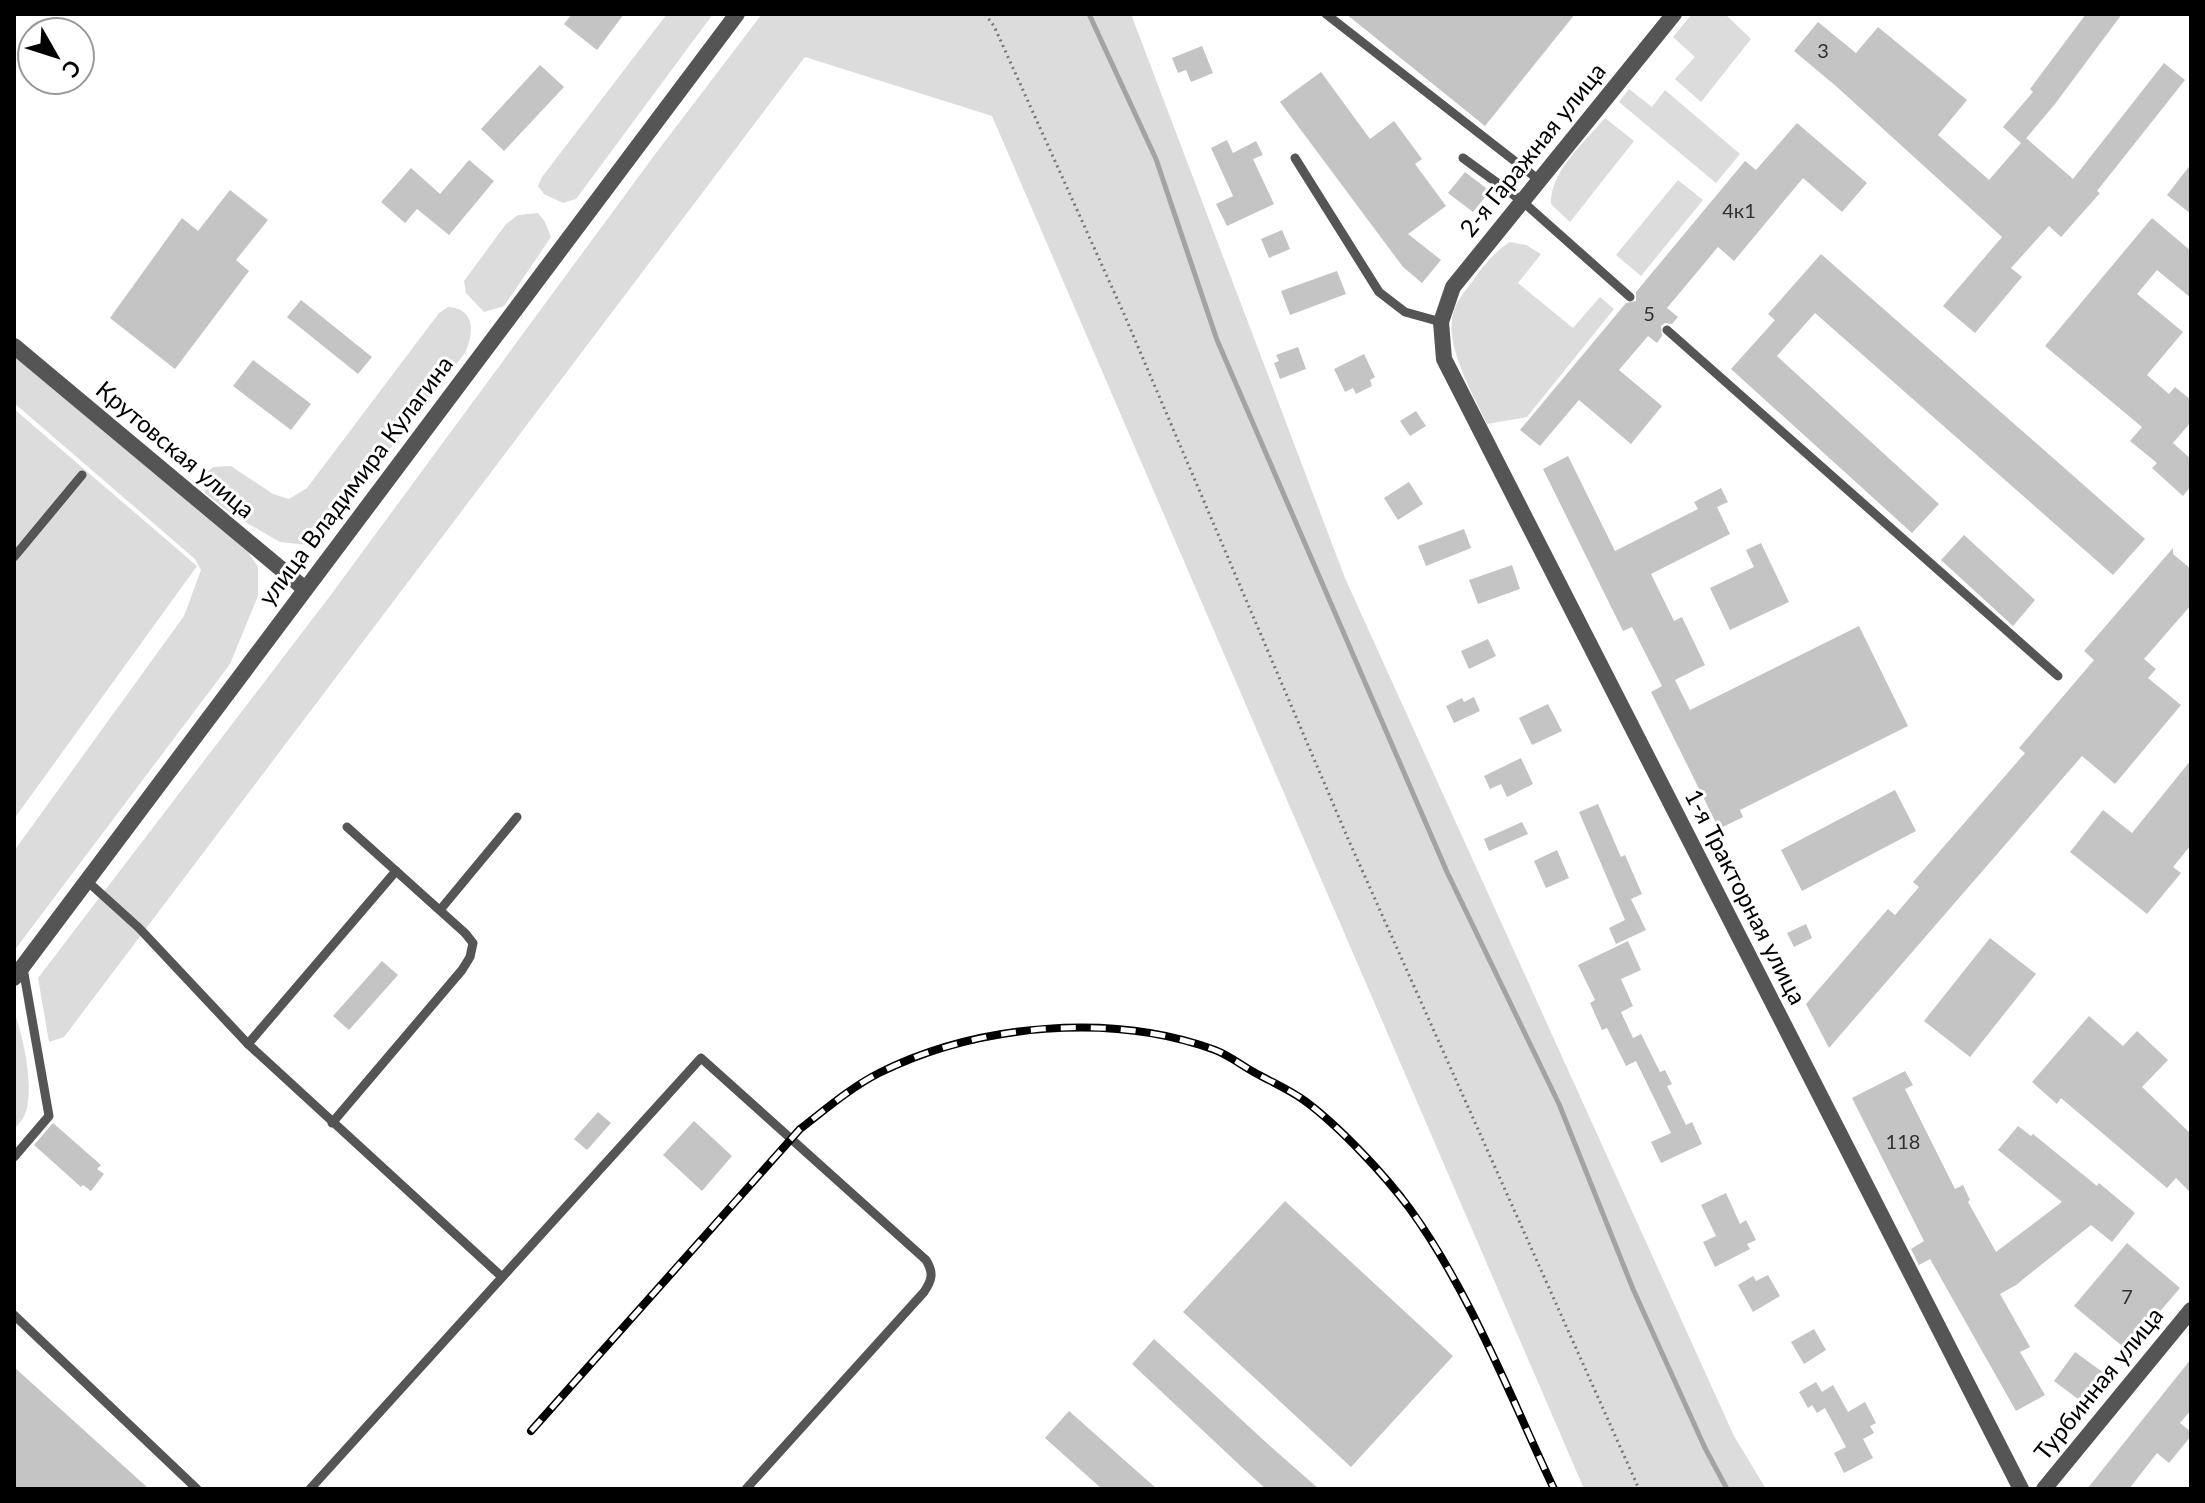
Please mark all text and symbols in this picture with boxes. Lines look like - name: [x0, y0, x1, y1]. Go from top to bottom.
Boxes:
- north arrow: [16, 16, 96, 96]
- house number: 3: [1817, 38, 1829, 62]
- text: С: [57, 55, 87, 83]
- street label: 2-я Гаражная улица: [1453, 56, 1611, 242]
- house number: 4к1: [1722, 198, 1756, 222]
- house number: 5: [1643, 301, 1655, 325]
- street label: улица Владимира Кулагина: [251, 350, 458, 611]
- street label: Крутовская улица: [91, 374, 261, 524]
- street label: 1-я Тракторная улица: [1679, 784, 1813, 1009]
- house number: 118: [1886, 1129, 1920, 1153]
- house number: 7: [2121, 1284, 2133, 1308]
- street label: Турбинная улица: [2027, 1301, 2168, 1465]

